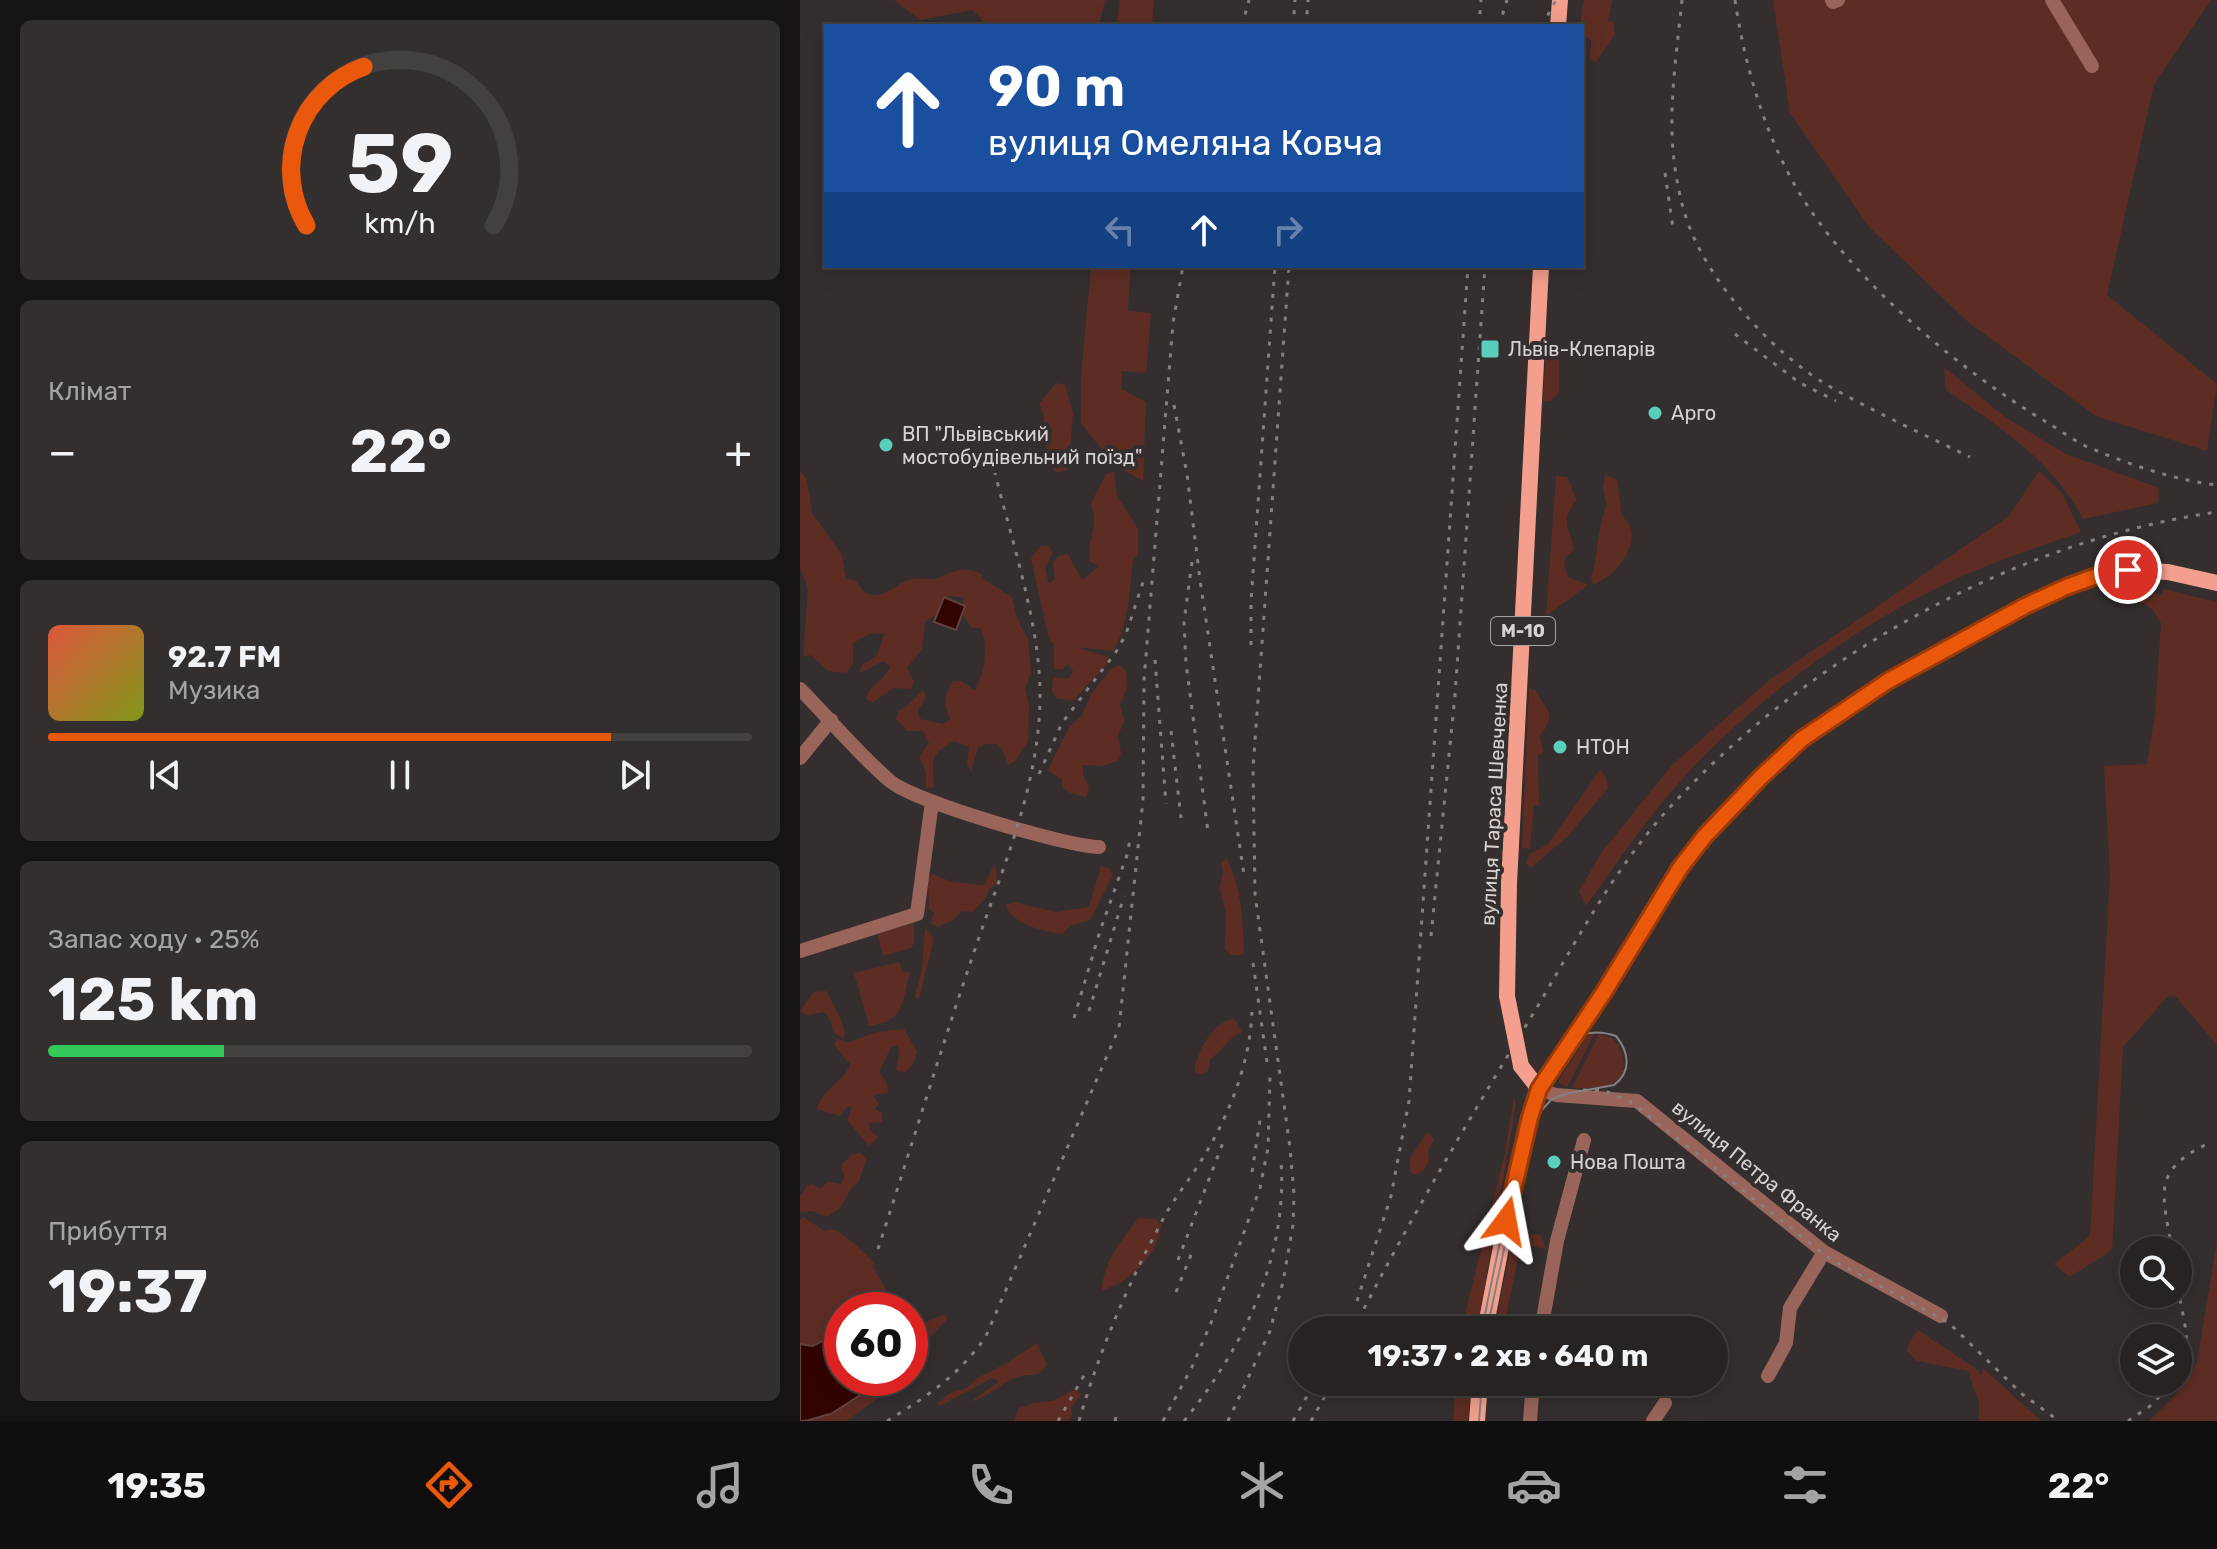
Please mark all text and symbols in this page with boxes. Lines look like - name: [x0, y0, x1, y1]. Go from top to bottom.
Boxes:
- text: 90 m: [988, 54, 1125, 120]
- icon: ahead: [856, 56, 960, 160]
- text: 59: [346, 114, 454, 213]
- text: вулиця Омеляна Ковча: [988, 121, 1383, 164]
- text: km/h: [364, 206, 436, 240]
- icon: left: [1098, 208, 1142, 252]
- icon: ahead: [1182, 208, 1226, 252]
- icon: right: [1266, 208, 1310, 252]
- place label: Львів-Клепарів: [1508, 337, 1655, 361]
- marker: Львів-Клепарів: [1479, 338, 1501, 360]
- text: Клімат: [48, 376, 131, 407]
- place label: Арго: [1671, 401, 1716, 425]
- marker: Арго: [1646, 404, 1664, 422]
- text: 22°: [349, 416, 452, 487]
- place label: ВП "Львівський мостобудівельний поїзд": [902, 422, 1143, 469]
- text: −: [48, 426, 77, 478]
- text: +: [725, 426, 752, 478]
- marker: ВП "Львівський мостобудівельний поїзд": [877, 436, 895, 454]
- pin: [2094, 536, 2162, 604]
- icon: arrive: [2106, 548, 2150, 592]
- road number: М-10: [1491, 617, 1555, 645]
- text: 92.7 FM: [168, 639, 281, 675]
- text: Музика: [168, 675, 260, 706]
- street label: вулиця Тараса Шевченка: [1476, 682, 1512, 926]
- place label: НТОН: [1576, 735, 1630, 759]
- marker: НТОН: [1551, 738, 1569, 756]
- icon: previous: [143, 753, 187, 797]
- icon: pause: [378, 753, 422, 797]
- icon: next: [613, 753, 657, 797]
- text: Запас ходу · 25%: [48, 924, 260, 955]
- text: 125 km: [48, 964, 258, 1035]
- street label: вулиця Петра Франка: [1667, 1095, 1847, 1247]
- place label: Нова Пошта: [1570, 1150, 1686, 1174]
- marker: Нова Пошта: [1545, 1153, 1563, 1171]
- position arrow: [1464, 1179, 1548, 1263]
- text: Прибуття: [48, 1216, 168, 1247]
- map controls: [2120, 1236, 2192, 1396]
- button: search: [2120, 1236, 2192, 1308]
- text: 19:37: [48, 1256, 208, 1327]
- speed limit sign: 60: [824, 1292, 928, 1396]
- button: layers: [2120, 1324, 2192, 1396]
- text: 19:37 · 2 хв · 640 m: [1367, 1338, 1649, 1374]
- icon: directions: [421, 1457, 477, 1513]
- icon: music: [692, 1457, 748, 1513]
- icon: phone: [963, 1457, 1019, 1513]
- icon: climate: [1234, 1457, 1290, 1513]
- icon: car: [1506, 1457, 1562, 1513]
- icon: filters: [1777, 1457, 1833, 1513]
- text: 19:35: [108, 1464, 206, 1507]
- text: 22°: [2048, 1464, 2109, 1507]

